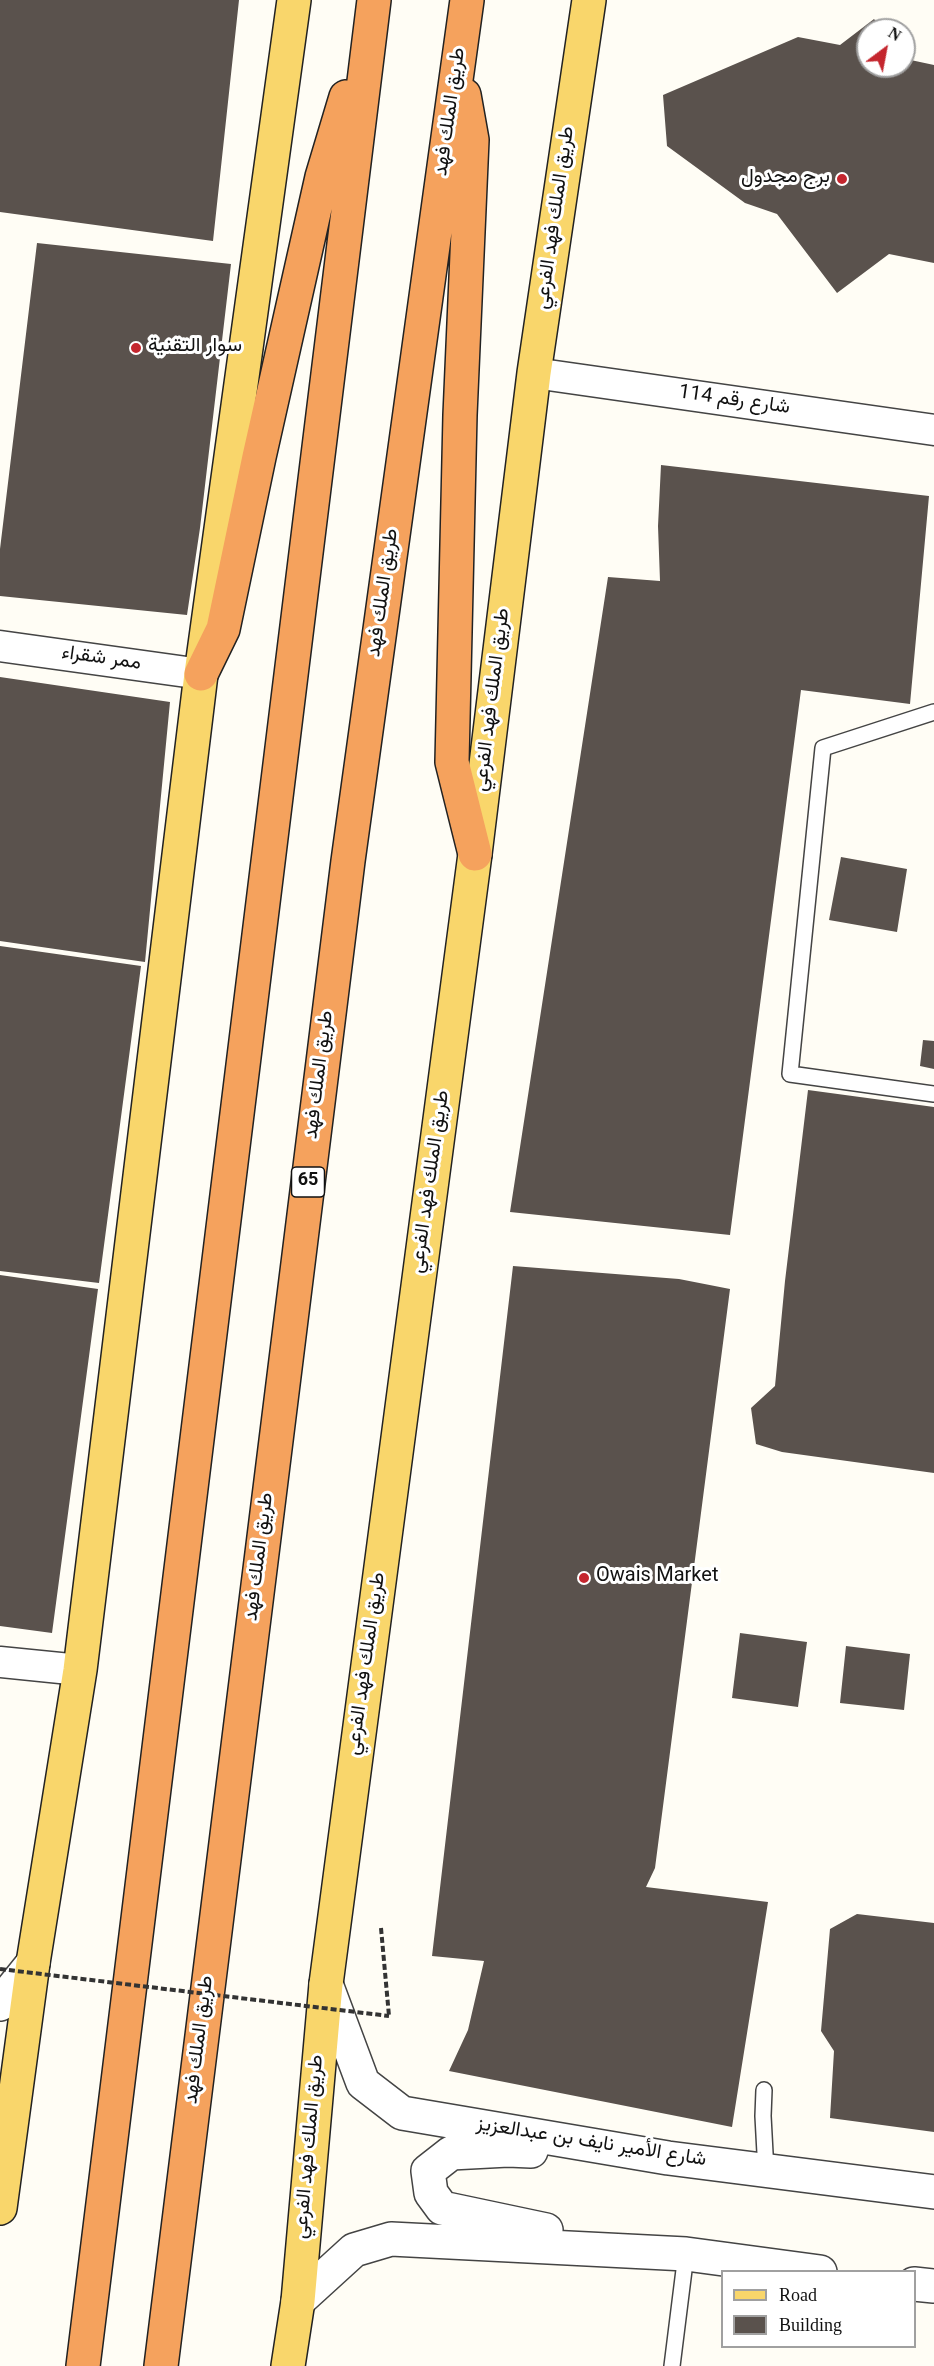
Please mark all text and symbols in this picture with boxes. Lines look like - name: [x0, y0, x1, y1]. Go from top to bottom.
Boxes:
- north arrow: [856, 18, 916, 78]
- text: N: [885, 24, 904, 44]
- street label: طريق الملك فهد: [431, 46, 473, 178]
- street label: طريق الملك فهد الفرعي: [532, 125, 582, 311]
- place label: برج مجدول: [741, 167, 830, 191]
- marker: برج مجدول: [835, 172, 849, 186]
- place label: سوار التقنية: [148, 336, 242, 360]
- marker: سوار التقنية: [129, 341, 143, 355]
- street label: شارع رقم 114: [677, 382, 791, 422]
- street label: طريق الملك فهد: [364, 527, 406, 659]
- street label: طريق الملك فهد الفرعي: [471, 607, 517, 793]
- street label: ممر شقراء: [60, 643, 142, 677]
- street label: طريق الملك فهد: [301, 1009, 341, 1141]
- street label: طريق الملك فهد الفرعي: [407, 1089, 457, 1275]
- road number: 65: [292, 1167, 324, 1197]
- street label: طريق الملك فهد: [241, 1491, 281, 1623]
- place label: Owais Market: [596, 1566, 718, 1590]
- street label: طريق الملك فهد الفرعي: [343, 1571, 393, 1757]
- marker: Owais Market: [577, 1571, 591, 1585]
- street label: طريق الملك فهد: [181, 1974, 221, 2106]
- street label: طريق الملك فهد الفرعي: [291, 2054, 331, 2240]
- street label: شارع الأمير نايف بن عبدالعزيز: [474, 2114, 708, 2174]
- legend: [721, 2270, 916, 2348]
- text: Road: [779, 2285, 817, 2305]
- text: Building: [779, 2315, 842, 2335]

